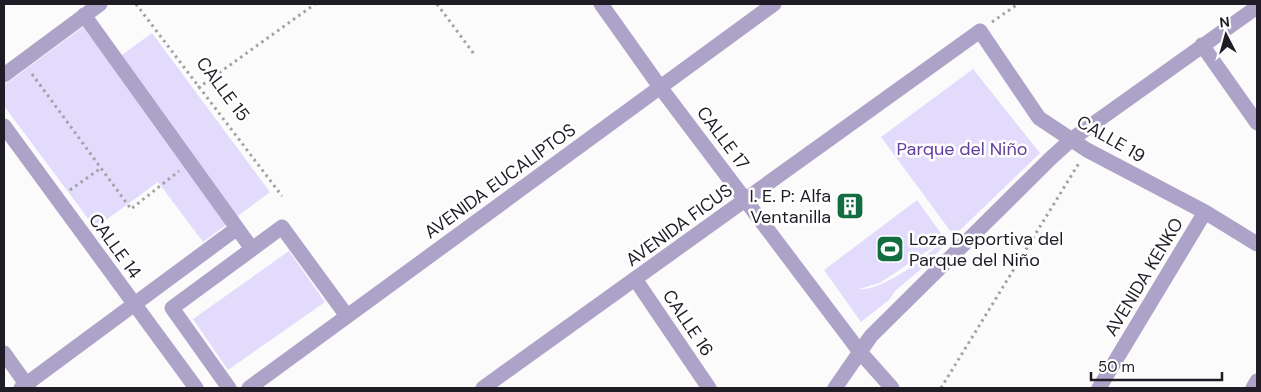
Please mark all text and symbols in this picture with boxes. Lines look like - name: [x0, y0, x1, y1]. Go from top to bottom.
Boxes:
- north arrow: [1201, 10, 1251, 60]
- text: N: [1219, 13, 1231, 32]
- street label: CALLE 15: [191, 52, 255, 126]
- street label: CALLE 17: [691, 101, 755, 175]
- street label: CALLE 19: [1072, 110, 1150, 168]
- street label: AVENIDA EUCALIPTOS: [419, 118, 581, 244]
- park label: Parque del Niño: [897, 137, 1027, 161]
- street label: AVENIDA FICUS: [621, 178, 737, 272]
- place label: I. E. P: Alfa Ventanilla: [750, 184, 831, 229]
- building icon: I. E. P: Alfa Ventanilla: [835, 191, 865, 221]
- street label: CALLE 14: [83, 209, 147, 283]
- street label: AVENIDA KENKO: [1099, 213, 1189, 341]
- place label: Loza Deportiva del Parque del Niño: [909, 227, 1063, 272]
- sports icon: Loza Deportiva del Parque del Niño: [875, 234, 905, 264]
- street label: CALLE 16: [657, 285, 719, 361]
- scale bar: [1091, 350, 1222, 382]
- text: 50 m: [1098, 357, 1135, 377]

